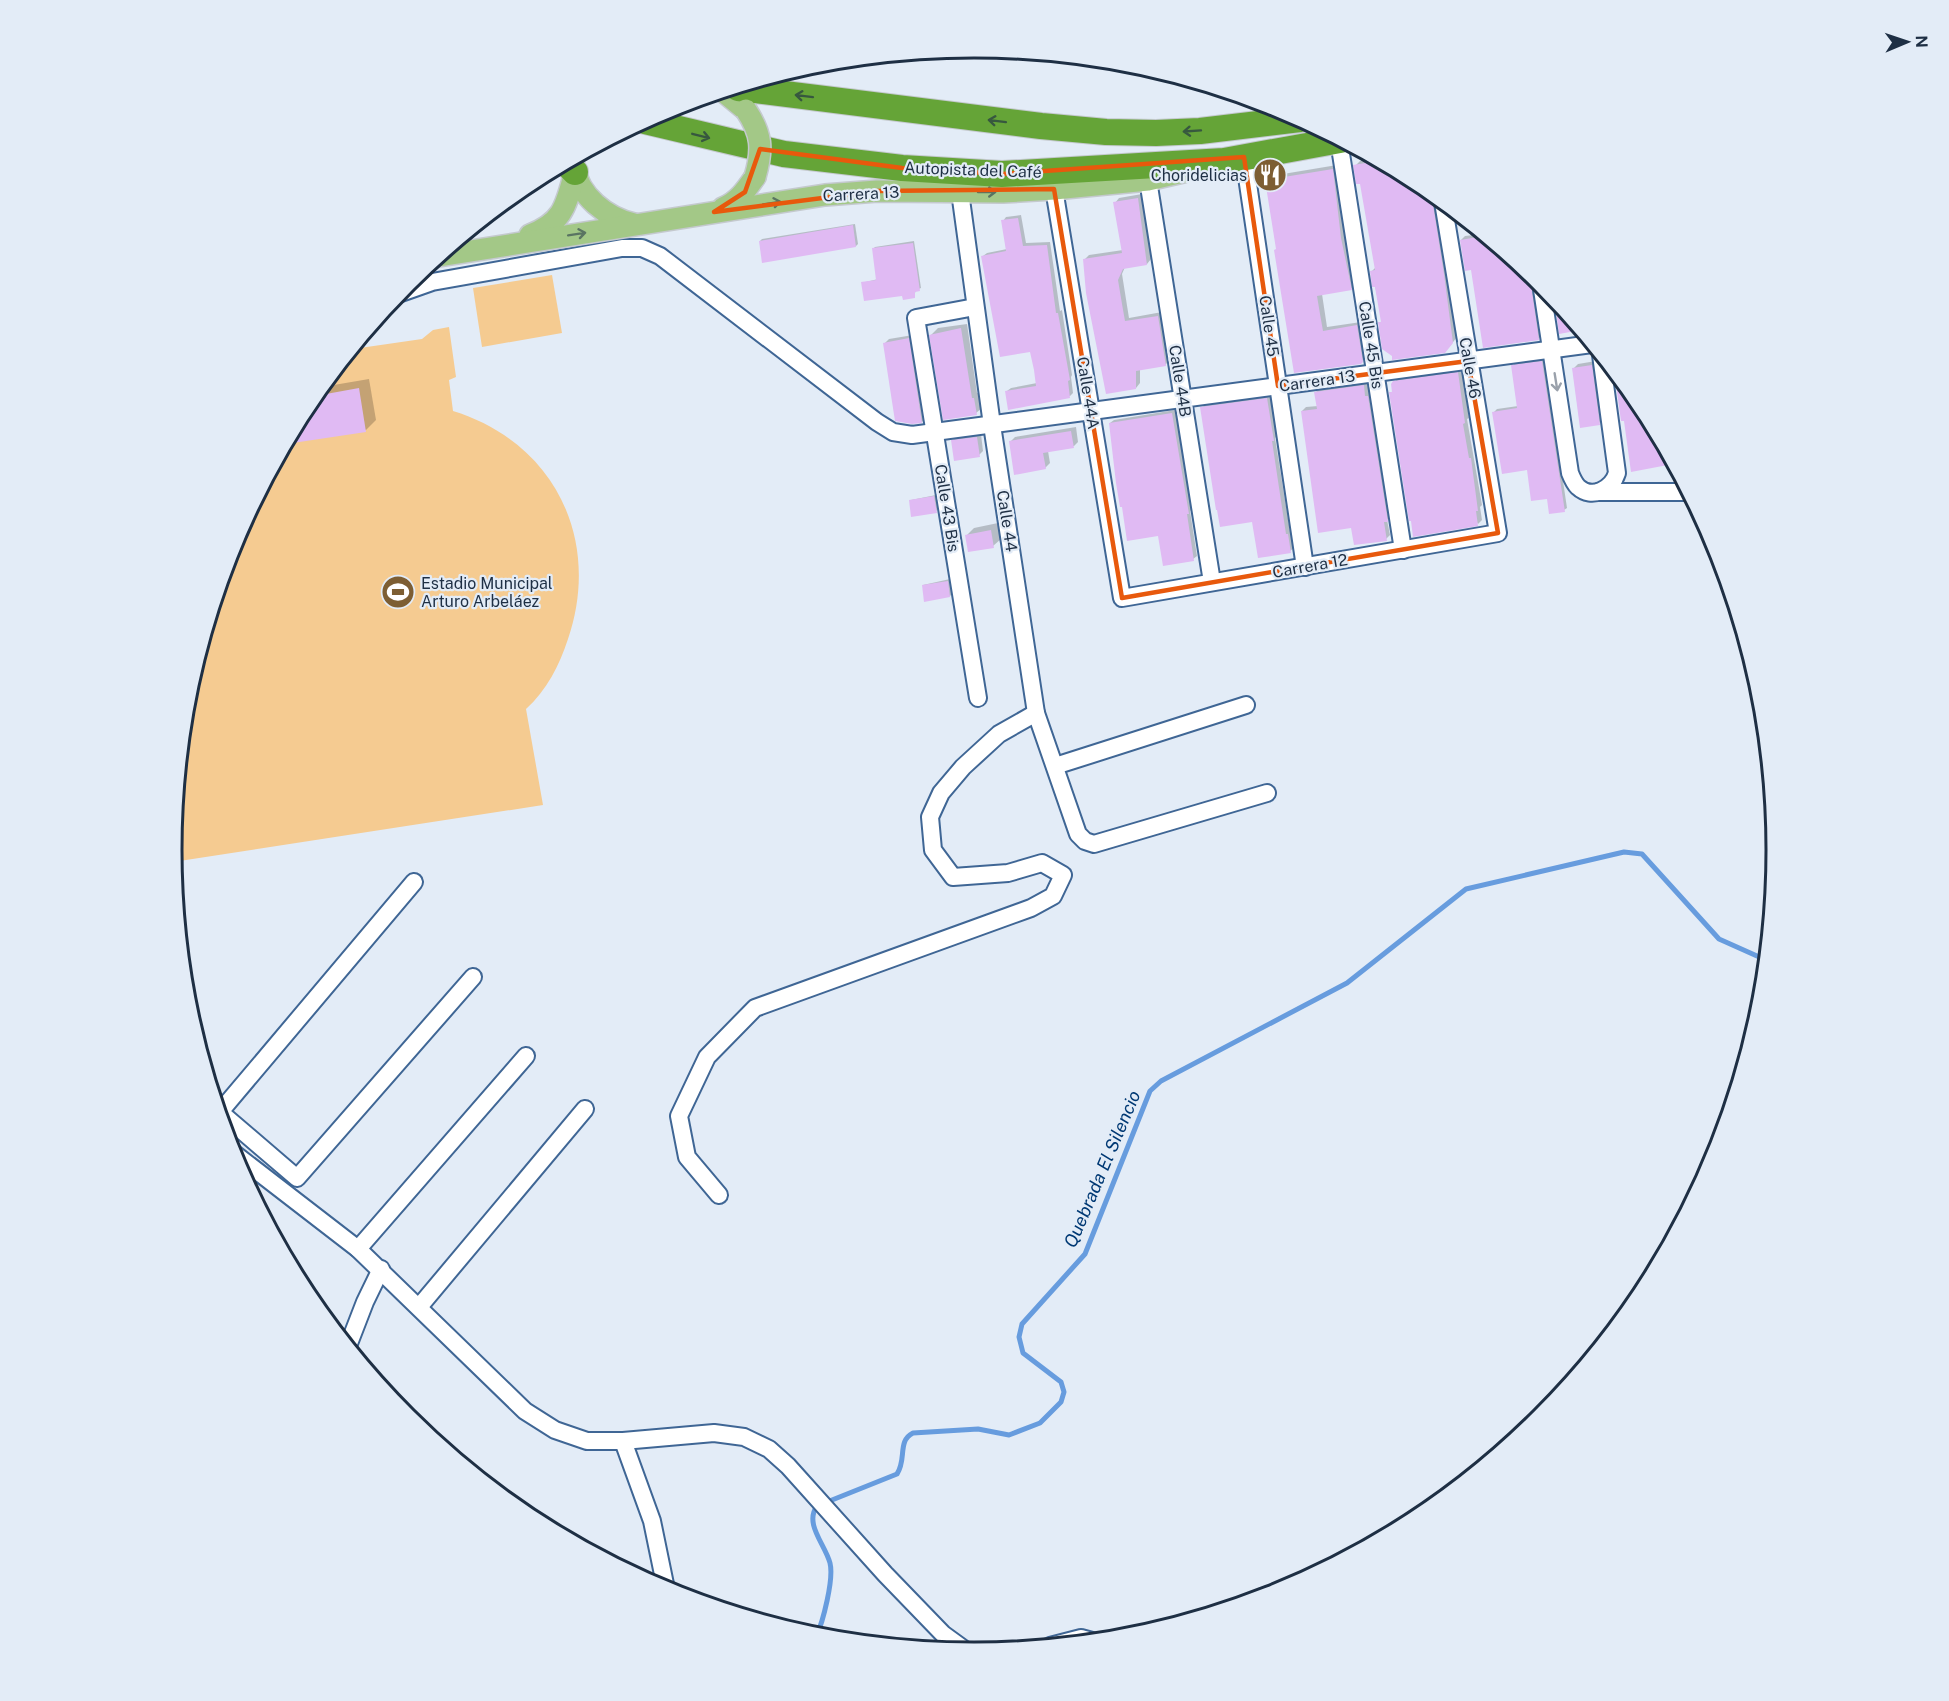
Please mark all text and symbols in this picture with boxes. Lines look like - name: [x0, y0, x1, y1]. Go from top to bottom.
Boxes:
- north arrow: [1877, 12, 1937, 72]
- text: N: [1912, 35, 1931, 48]
- one-way arrow: [794, 91, 814, 102]
- one-way arrow: [988, 115, 1008, 126]
- one-way arrow: [1182, 126, 1202, 137]
- one-way arrow: [692, 130, 711, 142]
- restaurant icon: Choridelicias: [1252, 157, 1288, 193]
- street label: Autopista del Café: [904, 158, 1042, 182]
- place label: Choridelicias: [1151, 166, 1247, 185]
- street label: Carrera 13: [822, 183, 900, 205]
- one-way arrow: [977, 186, 997, 198]
- one-way arrow: [762, 197, 781, 208]
- one-way arrow: [567, 228, 587, 239]
- street label: Calle 45: [1255, 294, 1283, 358]
- street label: Calle 45 Bis: [1355, 300, 1387, 390]
- street label: Calle 46: [1455, 336, 1485, 400]
- street label: Calle 44B: [1165, 344, 1195, 418]
- street label: Calle 44A: [1073, 355, 1103, 431]
- street label: Carrera 13: [1278, 366, 1356, 396]
- one-way arrow: [1551, 372, 1562, 391]
- street label: Calle 43 Bis: [931, 463, 963, 553]
- street label: Calle 44: [993, 489, 1021, 553]
- street label: Carrera 12: [1271, 550, 1349, 582]
- sports icon: Estadio Municipal Arturo Arbeláez: [380, 574, 416, 610]
- place label: Estadio Municipal Arturo Arbeláez: [421, 574, 553, 611]
- water label: Quebrada El Silencio: [1059, 1087, 1145, 1251]

